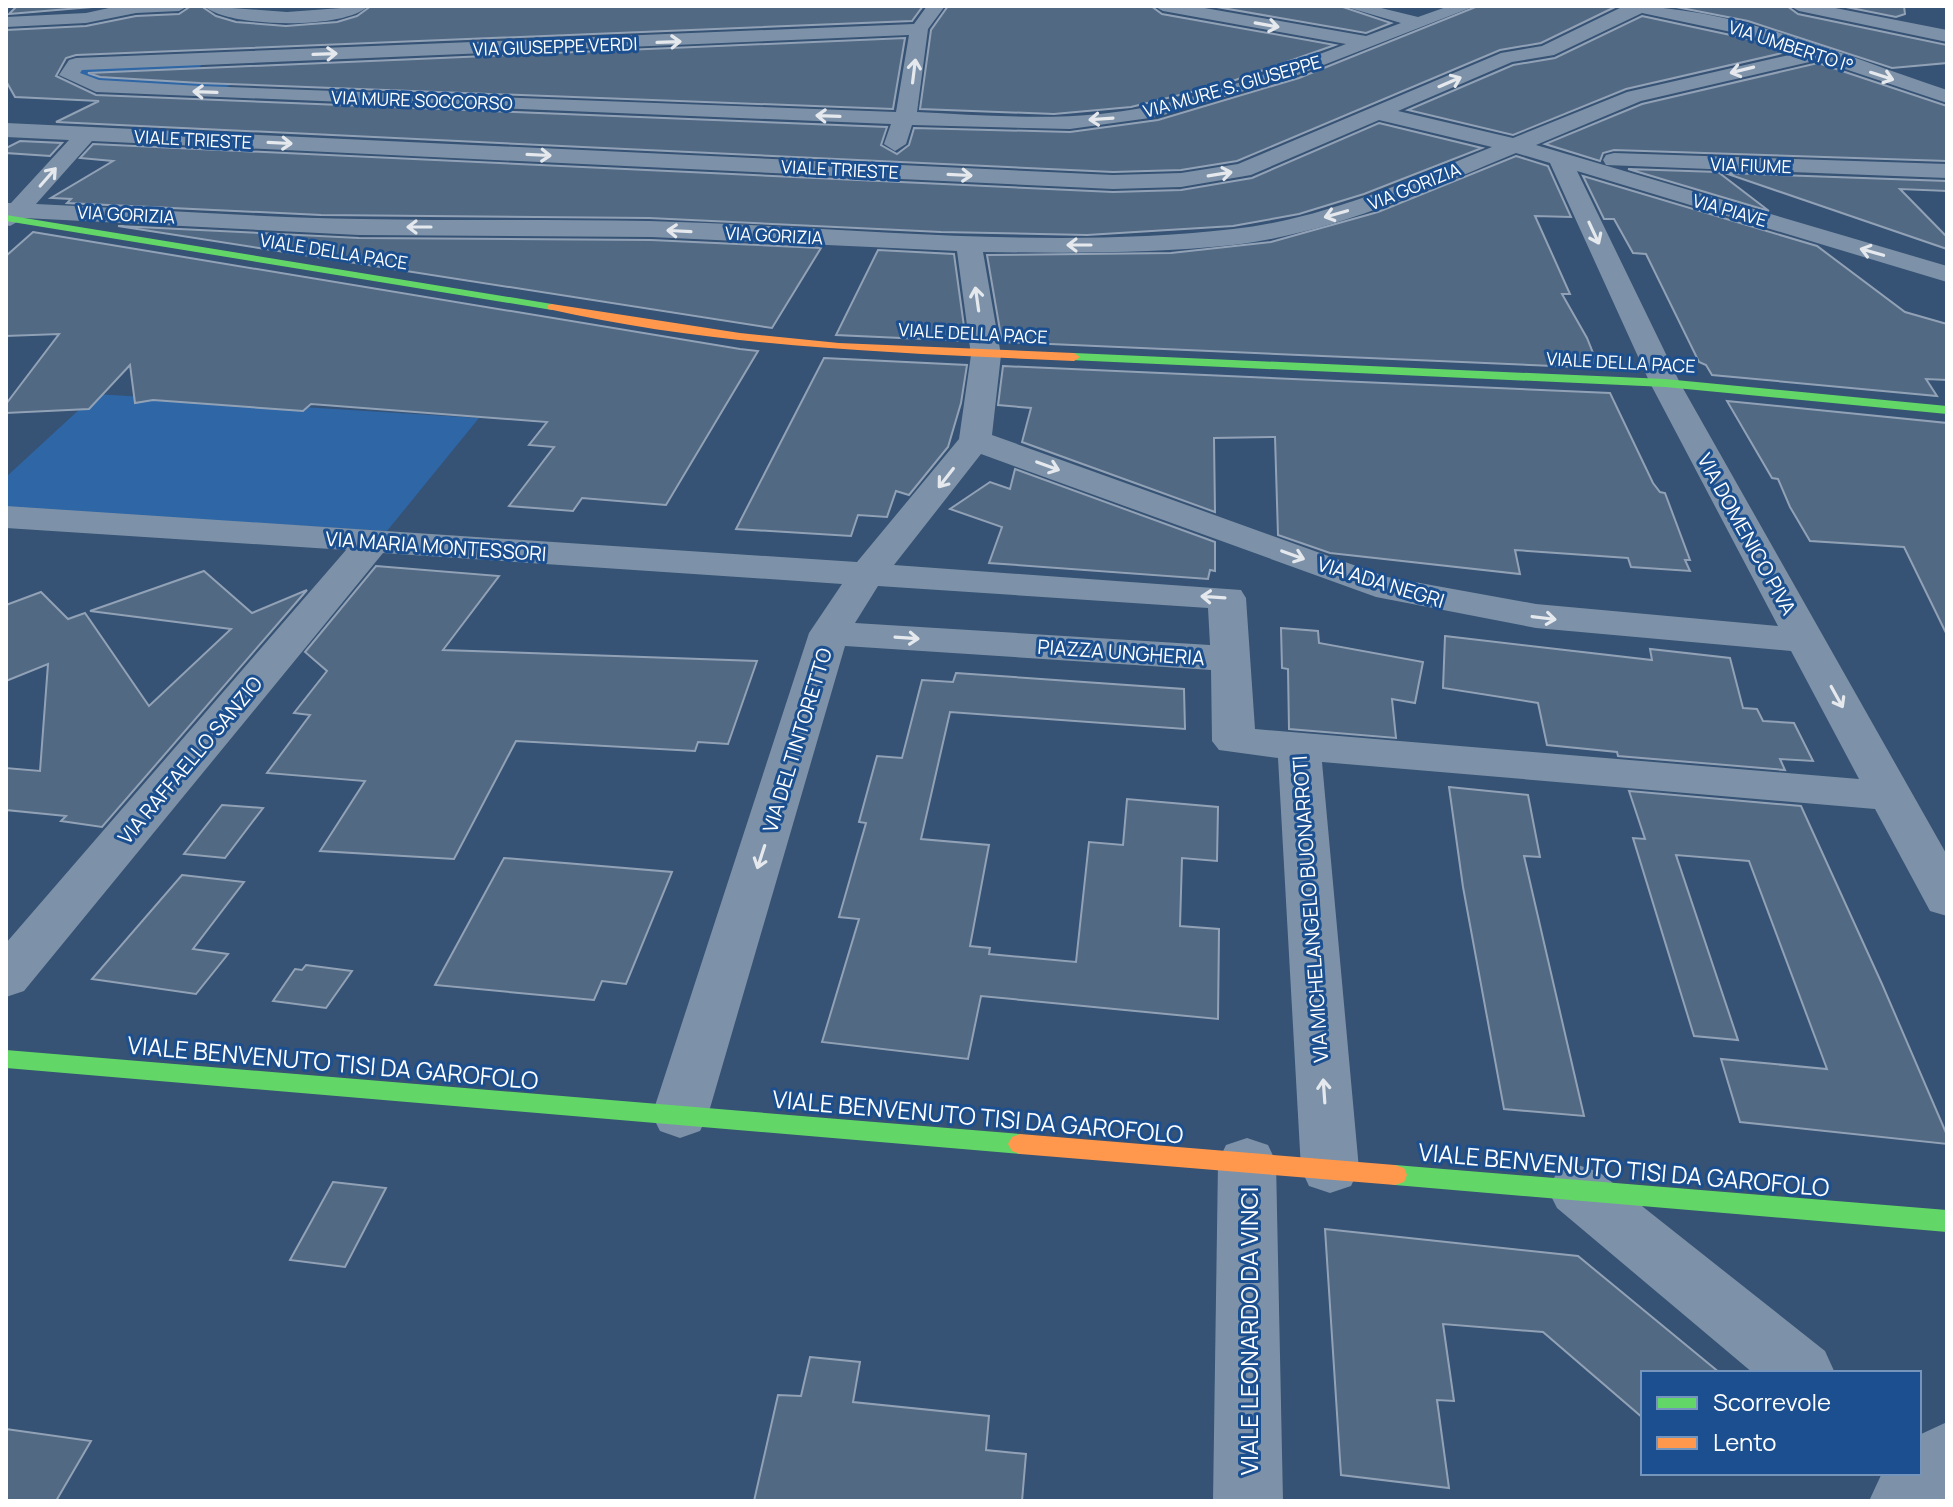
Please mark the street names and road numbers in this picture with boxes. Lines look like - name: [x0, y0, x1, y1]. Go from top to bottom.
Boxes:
- street label: VIA UMBERTO I°: [1725, 14, 1857, 78]
- street label: VIA GIUSEPPE VERDI: [472, 31, 638, 61]
- street label: VIA MURE S. GIUSEPPE: [1140, 49, 1324, 123]
- street label: VIA MURE SOCCORSO: [331, 85, 513, 115]
- street label: VIALE TRIESTE: [134, 124, 252, 154]
- street label: VIA FIUME: [1710, 152, 1792, 178]
- street label: VIALE TRIESTE: [781, 154, 899, 184]
- street label: VIA GORIZIA: [1364, 156, 1464, 215]
- street label: VIA PIAVE: [1690, 188, 1770, 232]
- street label: VIA GORIZIA: [76, 199, 176, 229]
- street label: VIA GORIZIA: [724, 220, 824, 250]
- street label: VIALE DELLA PACE: [258, 227, 410, 275]
- street label: VIALE DELLA PACE: [898, 317, 1048, 349]
- street label: VIALE DELLA PACE: [1546, 346, 1696, 378]
- street label: VIA DOMENICO PIVA: [1691, 448, 1803, 620]
- street label: VIA MARIA MONTESSORI: [325, 525, 547, 567]
- street label: VIA ADA NEGRI: [1314, 550, 1448, 614]
- street label: PIAZZA UNGHERIA: [1036, 633, 1206, 671]
- street label: VIA DEL TINTORETTO: [756, 644, 838, 836]
- street label: VIA RAFFAELLO SANZIO: [112, 670, 268, 850]
- street label: VIA MICHELANGELO BUONARROTI: [1286, 755, 1334, 1063]
- street label: VIALE BENVENUTO TISI DA GAROFOLO: [126, 1028, 540, 1096]
- street label: VIALE BENVENUTO TISI DA GAROFOLO: [771, 1082, 1185, 1150]
- street label: VIALE BENVENUTO TISI DA GAROFOLO: [1417, 1135, 1831, 1203]
- street label: VIALE LEONARDO DA VINCI: [1232, 1187, 1265, 1475]

